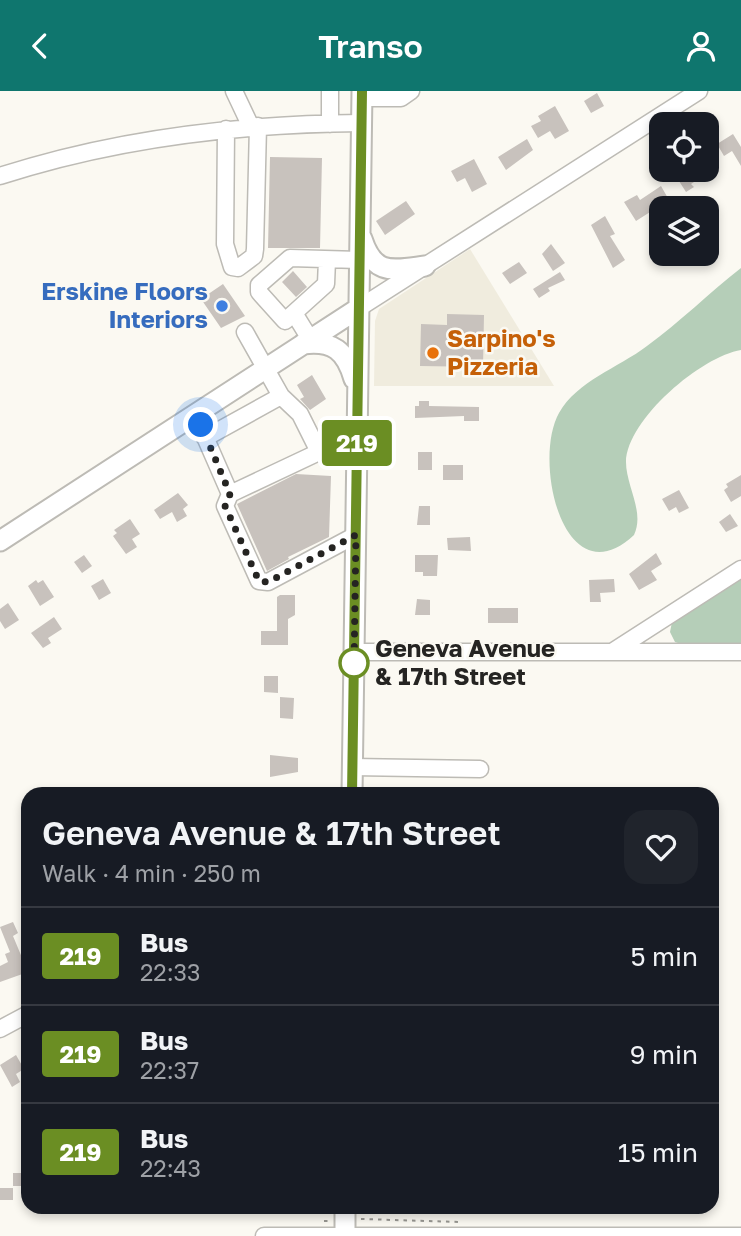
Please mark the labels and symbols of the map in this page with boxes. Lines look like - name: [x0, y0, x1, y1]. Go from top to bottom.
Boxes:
- place label: Erskine Floors Interiors: [41, 276, 208, 333]
- marker: Erskine Floors Interiors: [214, 298, 230, 314]
- place label: Sarpino's Pizzeria: [447, 323, 556, 380]
- marker: Sarpino's Pizzeria: [425, 345, 441, 361]
- your location: [183, 407, 218, 442]
- line badge: 219: [317, 420, 397, 466]
- place label: Geneva Avenue & 17th Street: [375, 633, 555, 690]
- marker: Geneva Avenue & 17th Street: [339, 648, 369, 678]

